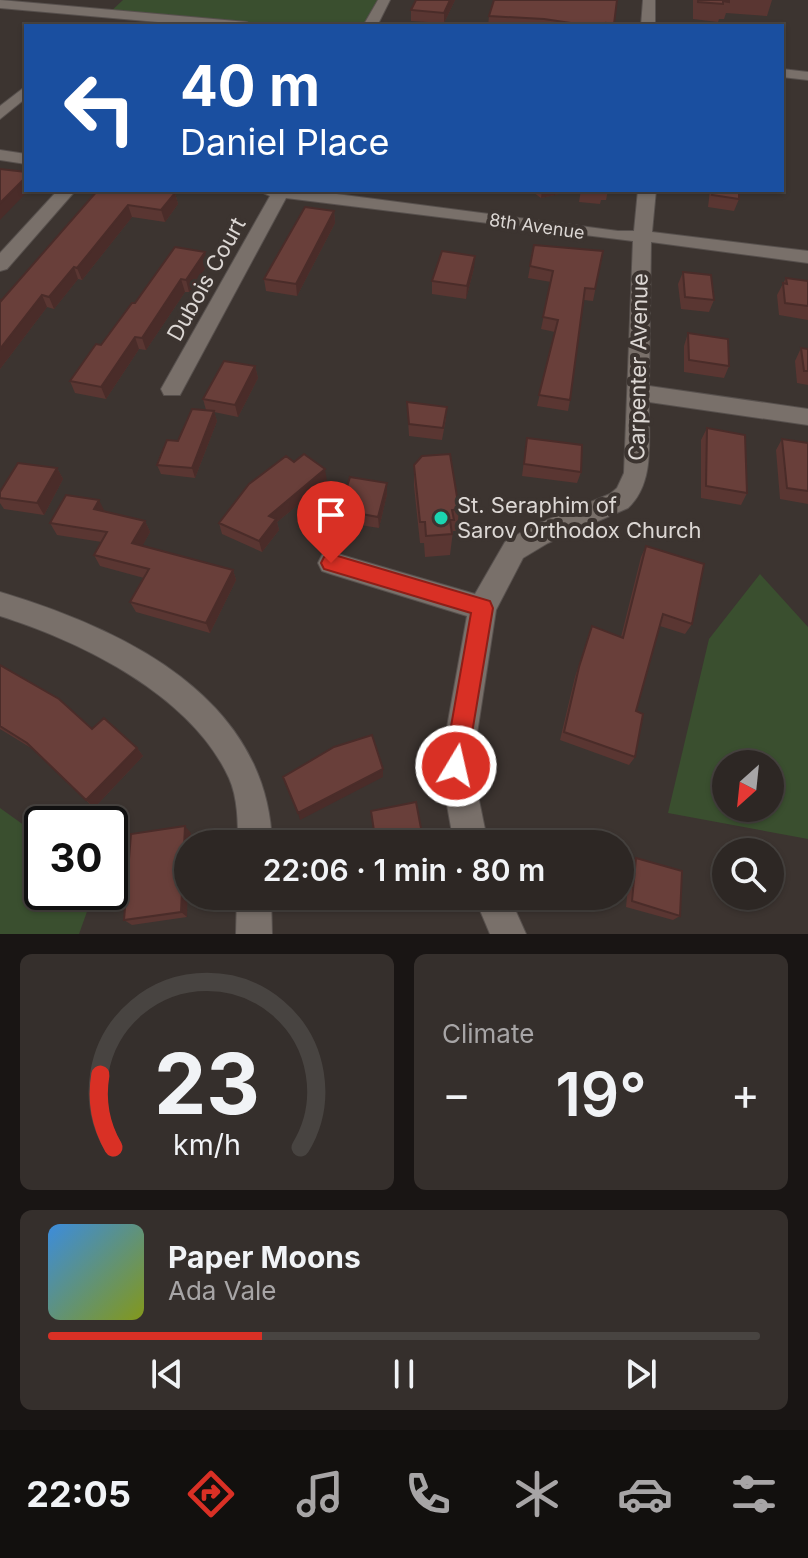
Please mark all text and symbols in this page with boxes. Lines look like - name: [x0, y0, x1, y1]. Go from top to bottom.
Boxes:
- text: 40 m: [180, 52, 320, 120]
- icon: left: [48, 56, 152, 160]
- text: Daniel Place: [180, 120, 390, 164]
- street label: 8th Avenue: [488, 209, 586, 243]
- street label: Dubois Court: [161, 213, 251, 345]
- street label: Carpenter Avenue: [623, 273, 653, 461]
- pin: [297, 481, 365, 563]
- place label: St. Seraphim of Sarov Orthodox Church: [457, 492, 702, 543]
- icon: arrive: [309, 493, 353, 537]
- marker: St. Seraphim of Sarov Orthodox Church: [432, 509, 450, 527]
- position arrow: [414, 724, 498, 808]
- north arrow: [712, 750, 784, 822]
- map controls: [712, 750, 784, 910]
- speed limit sign: 30: [24, 806, 128, 910]
- button: search: [712, 838, 784, 910]
- text: 22:06 · 1 min · 80 m: [263, 852, 545, 888]
- text: Climate: [442, 1018, 534, 1049]
- text: 23: [154, 1033, 260, 1134]
- text: 19°: [555, 1058, 647, 1130]
- text: −: [442, 1067, 471, 1121]
- text: +: [731, 1067, 760, 1121]
- text: km/h: [173, 1127, 241, 1162]
- text: Paper Moons: [168, 1239, 361, 1275]
- text: Ada Vale: [168, 1275, 276, 1306]
- icon: previous: [145, 1352, 189, 1396]
- icon: pause: [382, 1352, 426, 1396]
- icon: next: [619, 1352, 663, 1396]
- icon: directions: [183, 1466, 239, 1522]
- icon: music: [292, 1466, 348, 1522]
- icon: phone: [400, 1466, 456, 1522]
- icon: climate: [509, 1466, 565, 1522]
- icon: car: [617, 1466, 673, 1522]
- icon: filters: [726, 1466, 782, 1522]
- text: 22:05: [26, 1472, 131, 1516]

